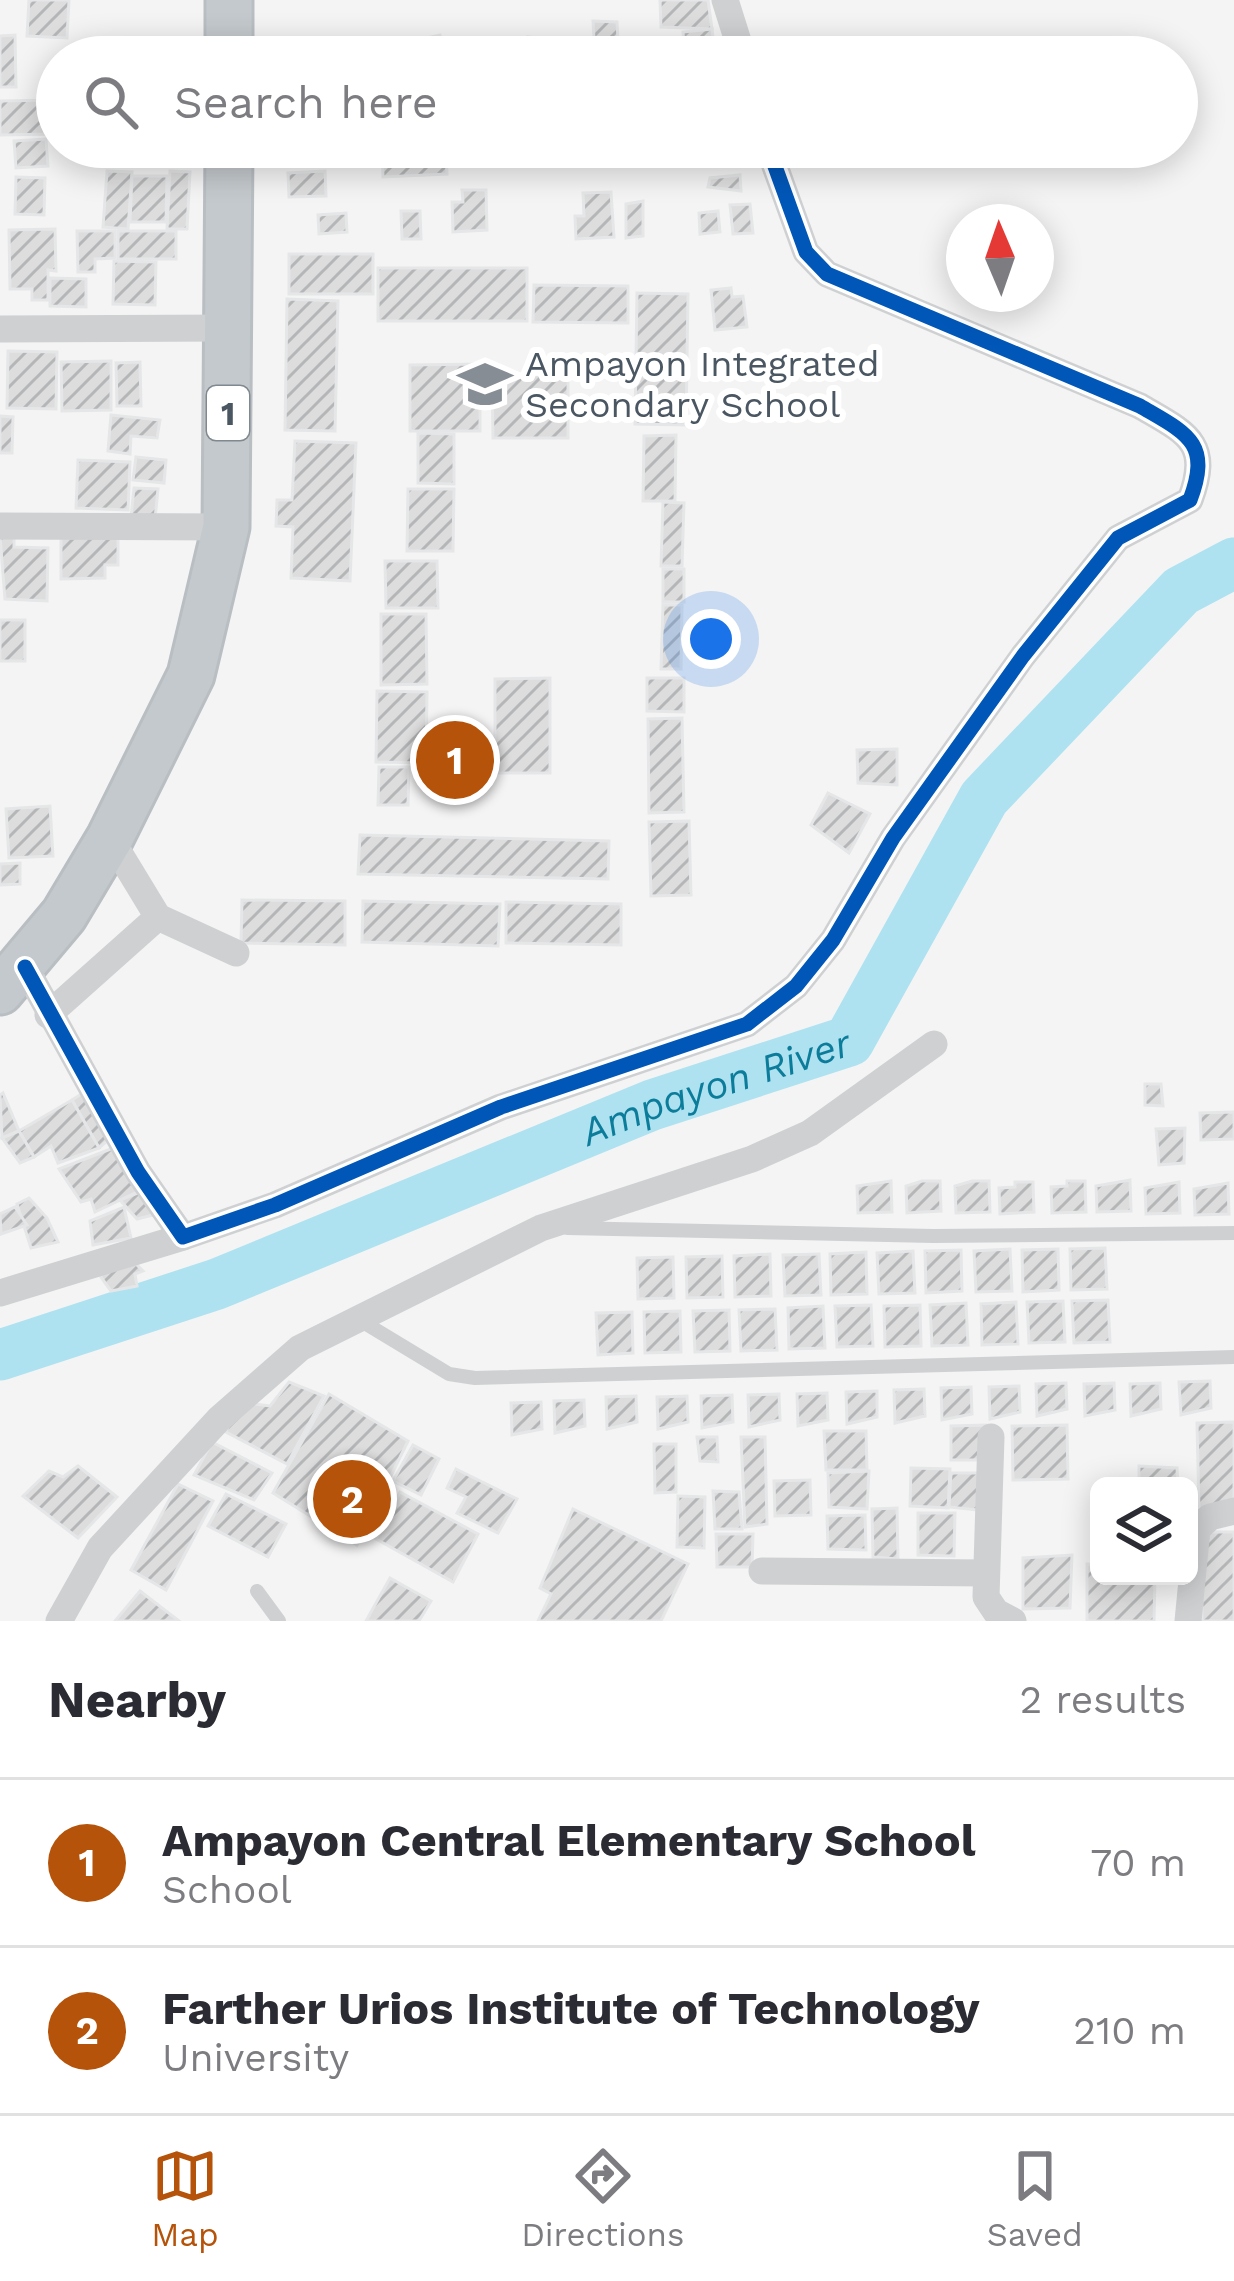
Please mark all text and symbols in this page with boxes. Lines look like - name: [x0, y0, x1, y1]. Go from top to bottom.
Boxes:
- search box: [36, 36, 1198, 168]
- icon: search: [78, 69, 144, 135]
- text: Search here: [174, 76, 438, 129]
- north arrow: [946, 204, 1054, 312]
- place label: Ampayon Integrated Secondary School: [525, 343, 880, 426]
- school or university icon: Ampayon Integrated Secondary School: [456, 355, 514, 413]
- road number: 1: [207, 386, 249, 440]
- your location: [681, 609, 741, 669]
- pin: 1: [416, 715, 494, 805]
- water label: Ampayon River: [573, 1019, 858, 1155]
- pin: 2: [313, 1454, 391, 1544]
- map controls: [1090, 1477, 1198, 1585]
- button: layers: [1090, 1477, 1198, 1585]
- text: Nearby: [48, 1670, 226, 1729]
- text: 2 results: [1020, 1677, 1186, 1722]
- text: Ampayon Central Elementary School: [162, 1814, 975, 1867]
- text: 1: [79, 1840, 95, 1885]
- text: 70 m: [1090, 1840, 1186, 1885]
- text: School: [162, 1867, 292, 1912]
- text: Farther Urios Institute of Technology: [162, 1982, 979, 2035]
- text: 2: [75, 2008, 99, 2053]
- text: 210 m: [1073, 2008, 1186, 2053]
- text: University: [162, 2035, 349, 2080]
- tab: Map: [151, 2143, 219, 2254]
- tab: Directions: [521, 2143, 684, 2254]
- tab: Saved: [987, 2143, 1083, 2254]

